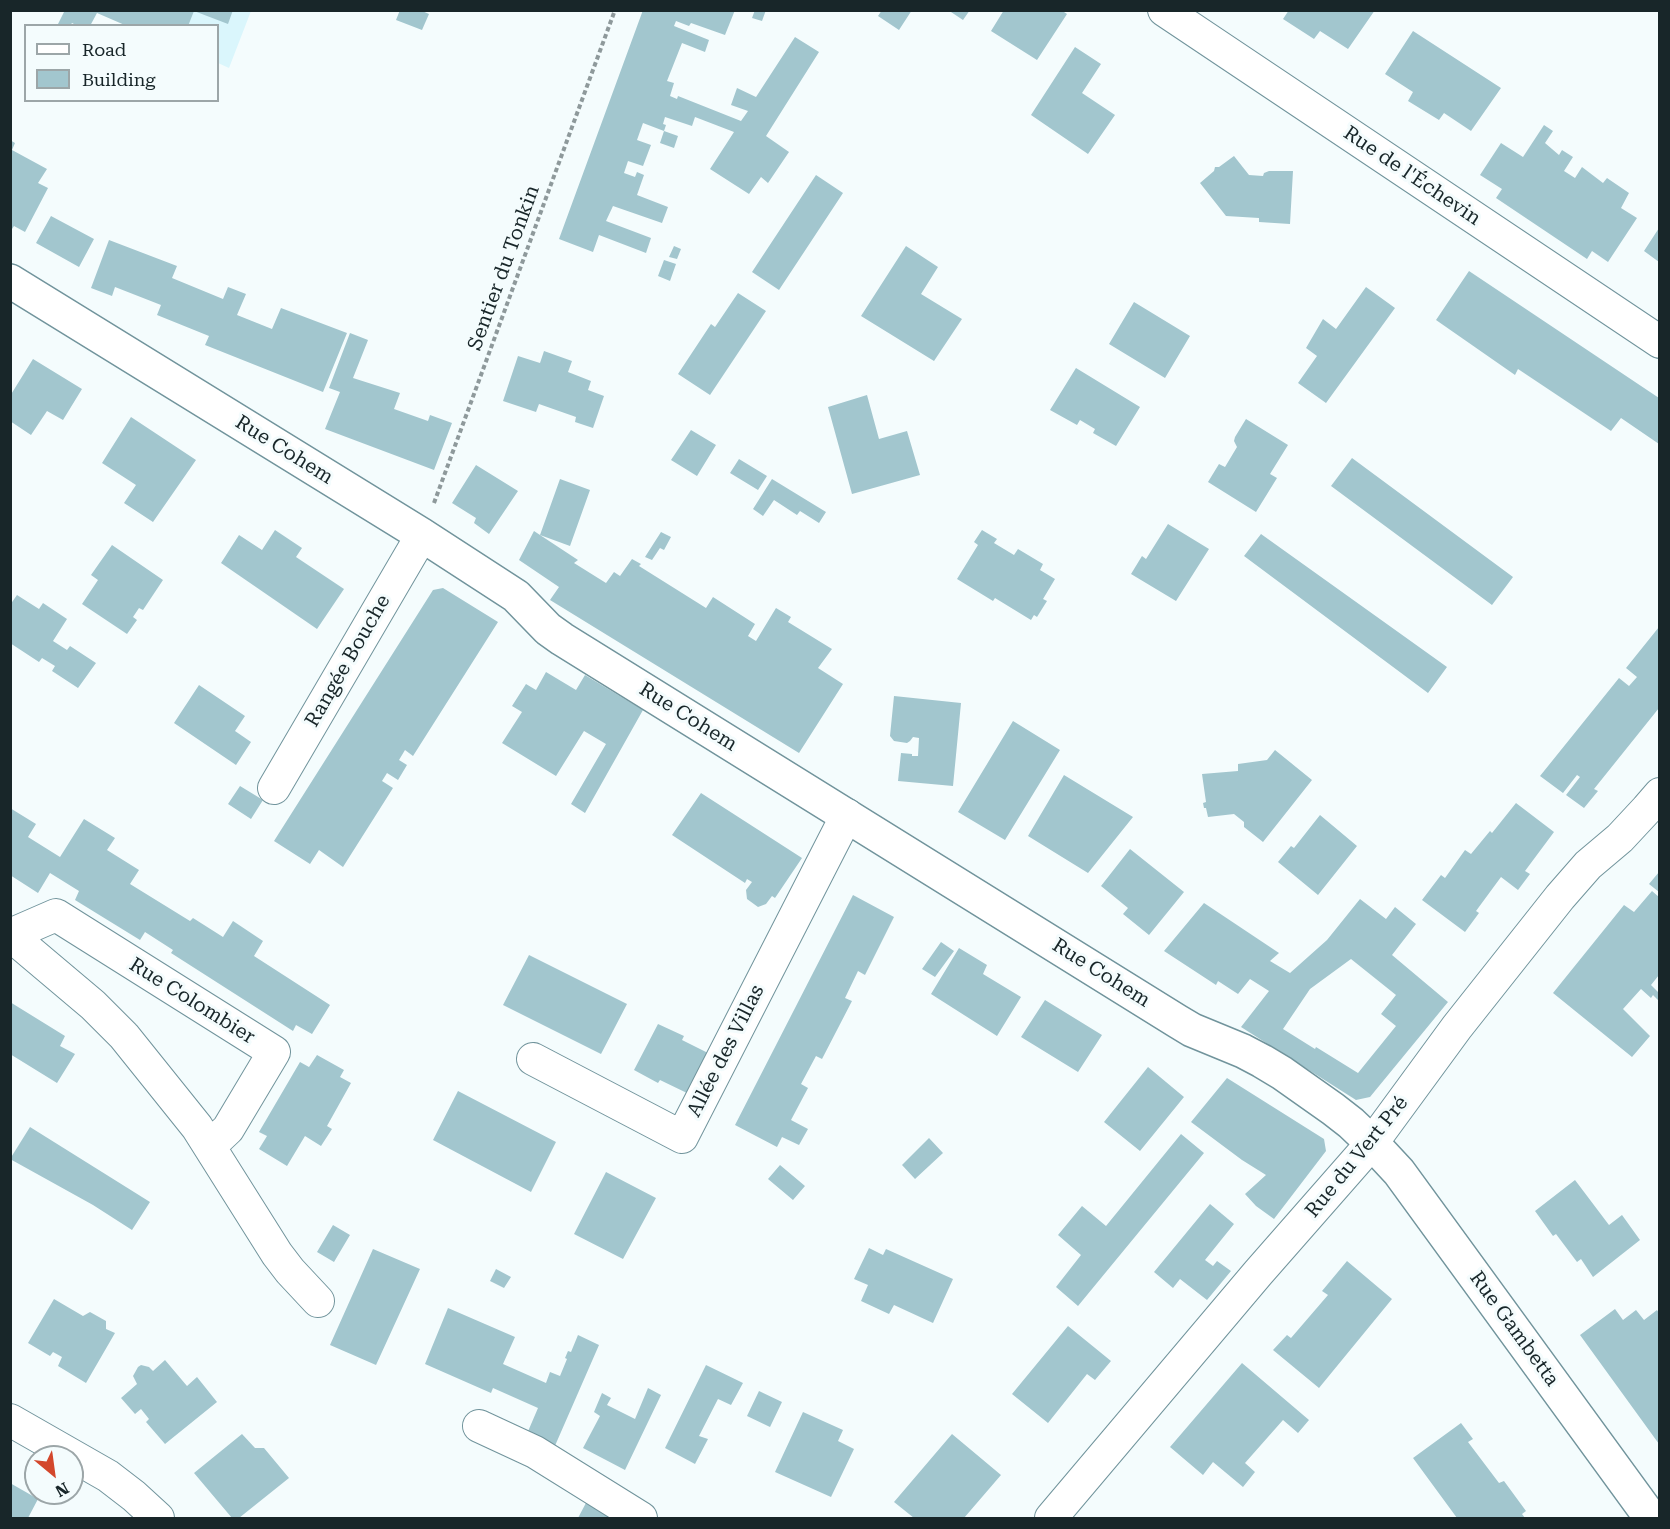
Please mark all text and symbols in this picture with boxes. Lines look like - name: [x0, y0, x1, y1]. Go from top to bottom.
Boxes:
- legend: [24, 24, 219, 102]
- text: Road: [82, 39, 126, 60]
- text: Building: [82, 69, 156, 90]
- street label: Rue de l'Échevin: [1339, 121, 1485, 231]
- street label: Sentier du Tonkin: [463, 182, 545, 354]
- street label: Rue Cohem: [231, 410, 337, 490]
- street label: Rangée Bouche: [300, 591, 396, 731]
- street label: Rue Cohem: [635, 677, 741, 757]
- street label: Rue Cohem: [1048, 933, 1154, 1013]
- street label: Rue Colombier: [125, 953, 259, 1049]
- street label: Allée des Villas: [682, 981, 770, 1121]
- street label: Rue du Vert Pré: [1301, 1091, 1413, 1223]
- street label: Rue Gambetta: [1464, 1267, 1564, 1391]
- north arrow: [24, 1445, 84, 1505]
- text: N: [52, 1478, 72, 1501]

